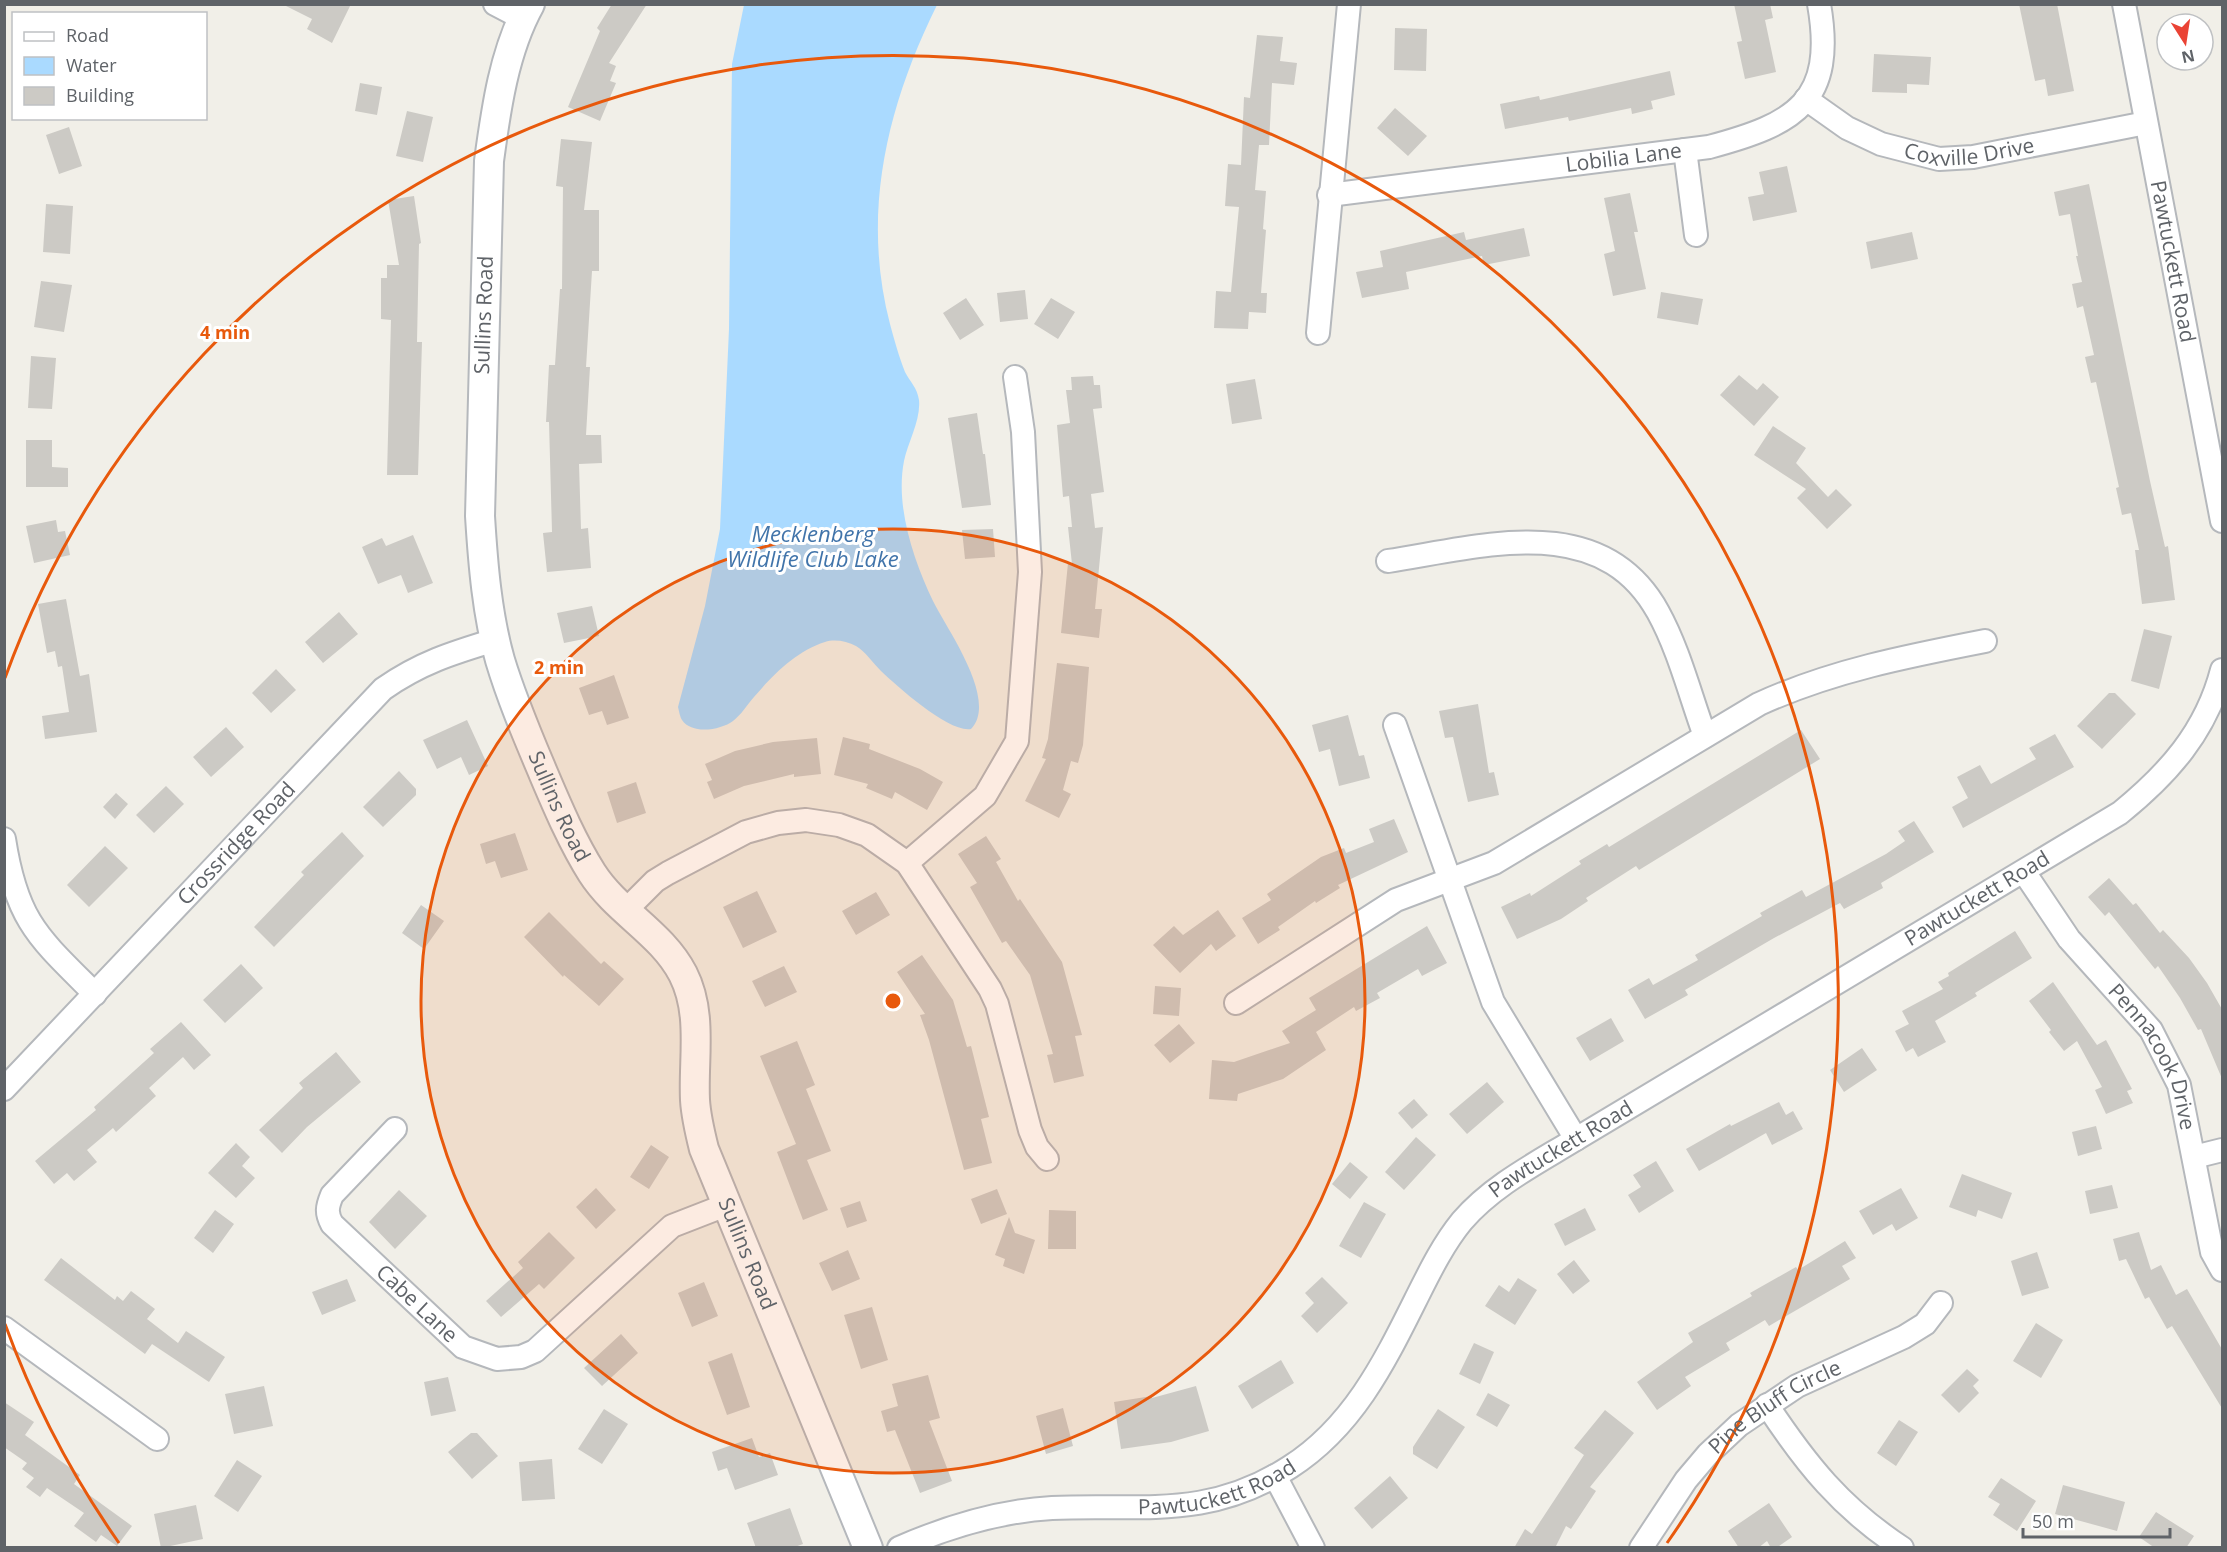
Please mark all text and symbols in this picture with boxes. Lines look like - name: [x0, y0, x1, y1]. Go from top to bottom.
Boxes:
- legend: [12, 12, 207, 120]
- north arrow: [2155, 12, 2215, 72]
- text: Road: [66, 23, 109, 47]
- text: N: [2179, 45, 2197, 69]
- text: Water: [66, 53, 117, 77]
- text: Building: [66, 83, 134, 107]
- street label: Coxville Drive: [1901, 130, 2037, 172]
- street label: Lobilia Lane: [1564, 136, 1683, 178]
- street label: Pawtuckett Road: [2145, 178, 2203, 345]
- street label: Sullins Road: [467, 255, 499, 375]
- text: 4 min: [200, 320, 250, 344]
- water label: Mecklenberg Wildlife Club Lake: [727, 518, 899, 573]
- text: 2 min: [534, 655, 584, 679]
- street label: Sullins Road: [522, 746, 597, 867]
- street label: Crossridge Road: [171, 775, 301, 911]
- street label: Pawtuckett Road: [1899, 843, 2054, 952]
- street label: Pennacook Drive: [2103, 977, 2203, 1132]
- centre of rings: [883, 991, 903, 1011]
- street label: Pawtuckett Road: [1482, 1093, 1638, 1203]
- street label: Sullins Road: [712, 1193, 784, 1314]
- street label: Cabe Lane: [371, 1258, 464, 1348]
- street label: Pine Bluff Circle: [1702, 1353, 1845, 1460]
- street label: Pawtuckett Road: [1138, 1452, 1301, 1520]
- scale bar: [2023, 1501, 2170, 1539]
- text: 50 m: [2032, 1509, 2074, 1533]

